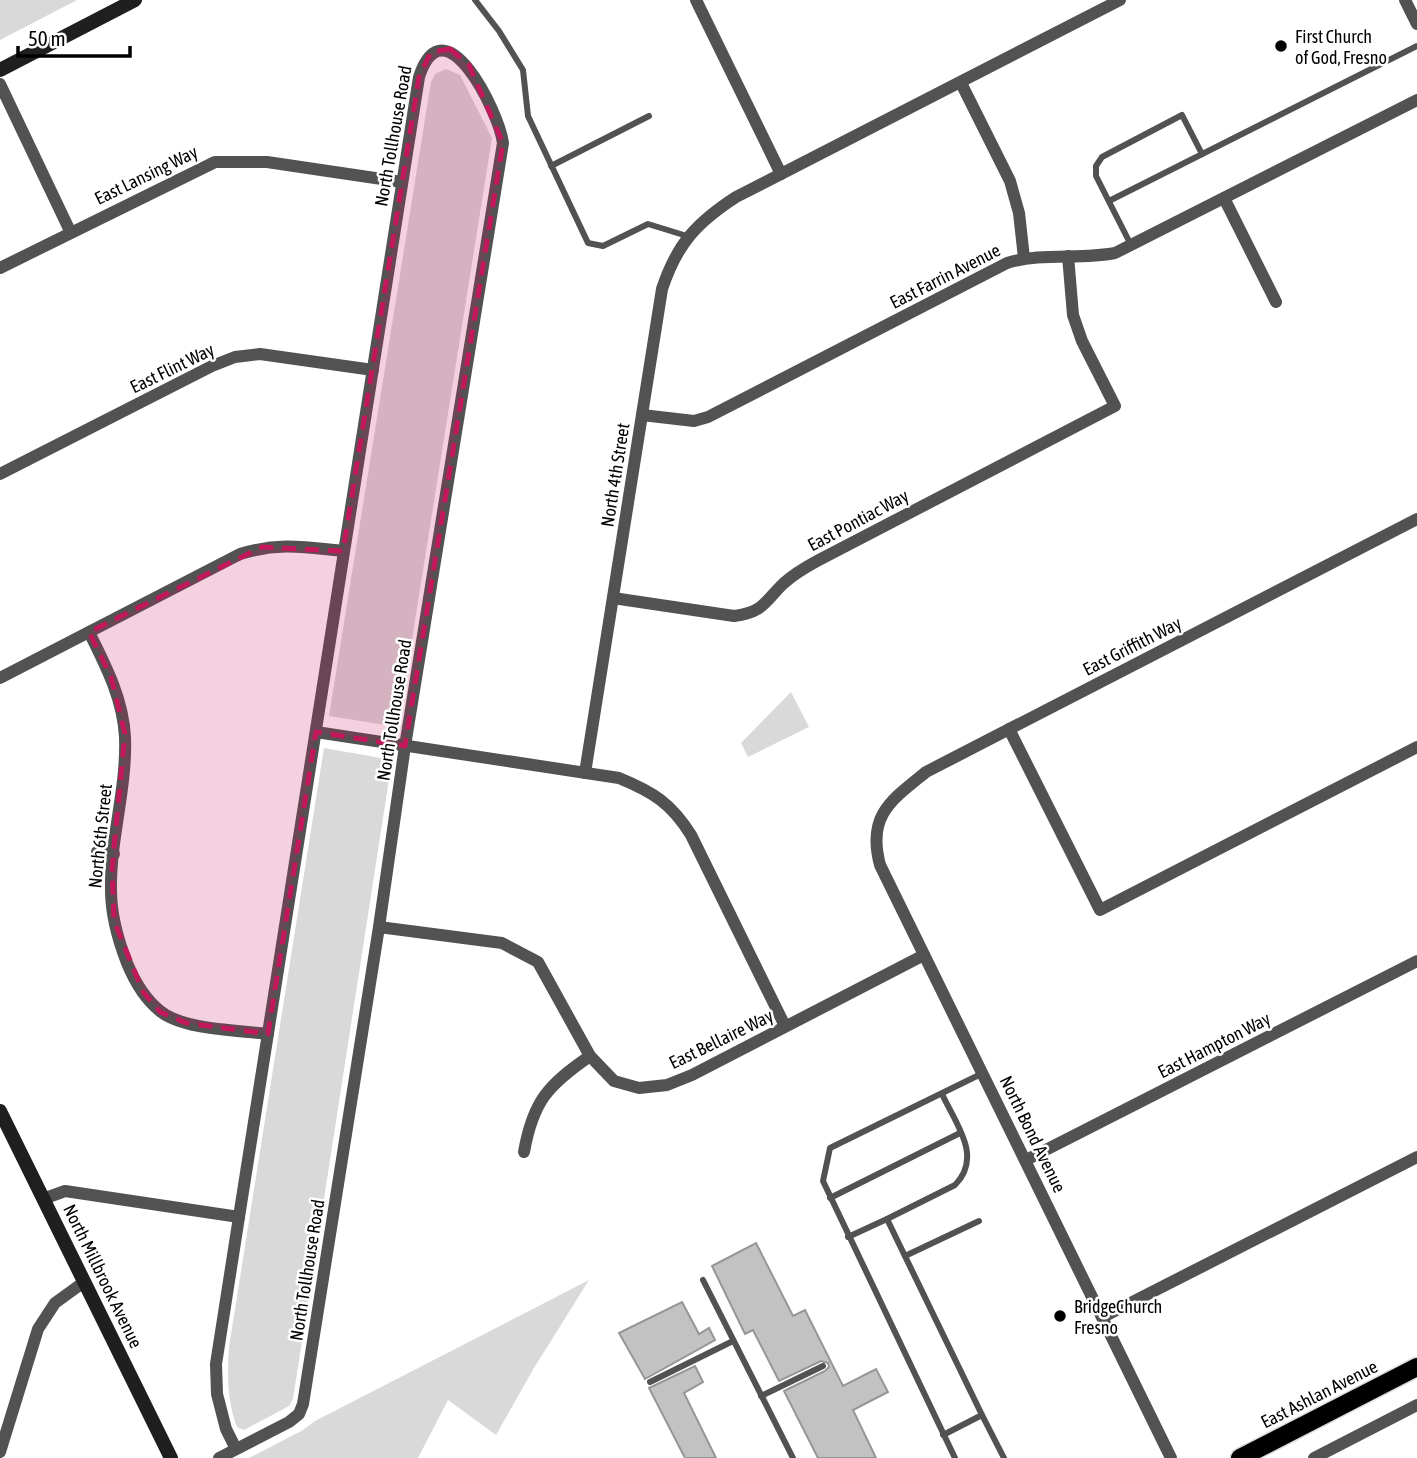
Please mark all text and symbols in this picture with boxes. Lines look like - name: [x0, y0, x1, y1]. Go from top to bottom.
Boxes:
- scale bar: [18, 14, 130, 58]
- text: 50 m: [28, 26, 66, 50]
- place label: First Church of God, Fresno: [1295, 26, 1387, 68]
- marker: First Church of God, Fresno: [1273, 38, 1289, 54]
- street label: North Tollhouse Road: [370, 64, 416, 208]
- street label: East Lansing Way: [91, 141, 201, 209]
- street label: East Farrin Avenue: [886, 239, 1004, 313]
- street label: East Flint Way: [127, 339, 217, 397]
- street label: North 4th Street: [596, 422, 634, 528]
- street label: East Pontiac Way: [804, 485, 912, 555]
- street label: East Griffith Way: [1079, 612, 1185, 680]
- street label: North Tollhouse Road: [372, 638, 416, 782]
- street label: North 6th Street: [84, 783, 116, 889]
- street label: East Bellaire Way: [666, 1005, 776, 1073]
- street label: East Hampton Way: [1154, 1008, 1274, 1082]
- street label: North Bond Avenue: [996, 1072, 1070, 1196]
- street label: North Tollhouse Road: [285, 1198, 329, 1342]
- street label: North Millbrook Avenue: [59, 1201, 147, 1351]
- place label: BridgeChurch Fresno: [1074, 1296, 1162, 1338]
- marker: BridgeChurch Fresno: [1052, 1308, 1068, 1324]
- street label: East Ashlan Avenue: [1257, 1356, 1381, 1432]

